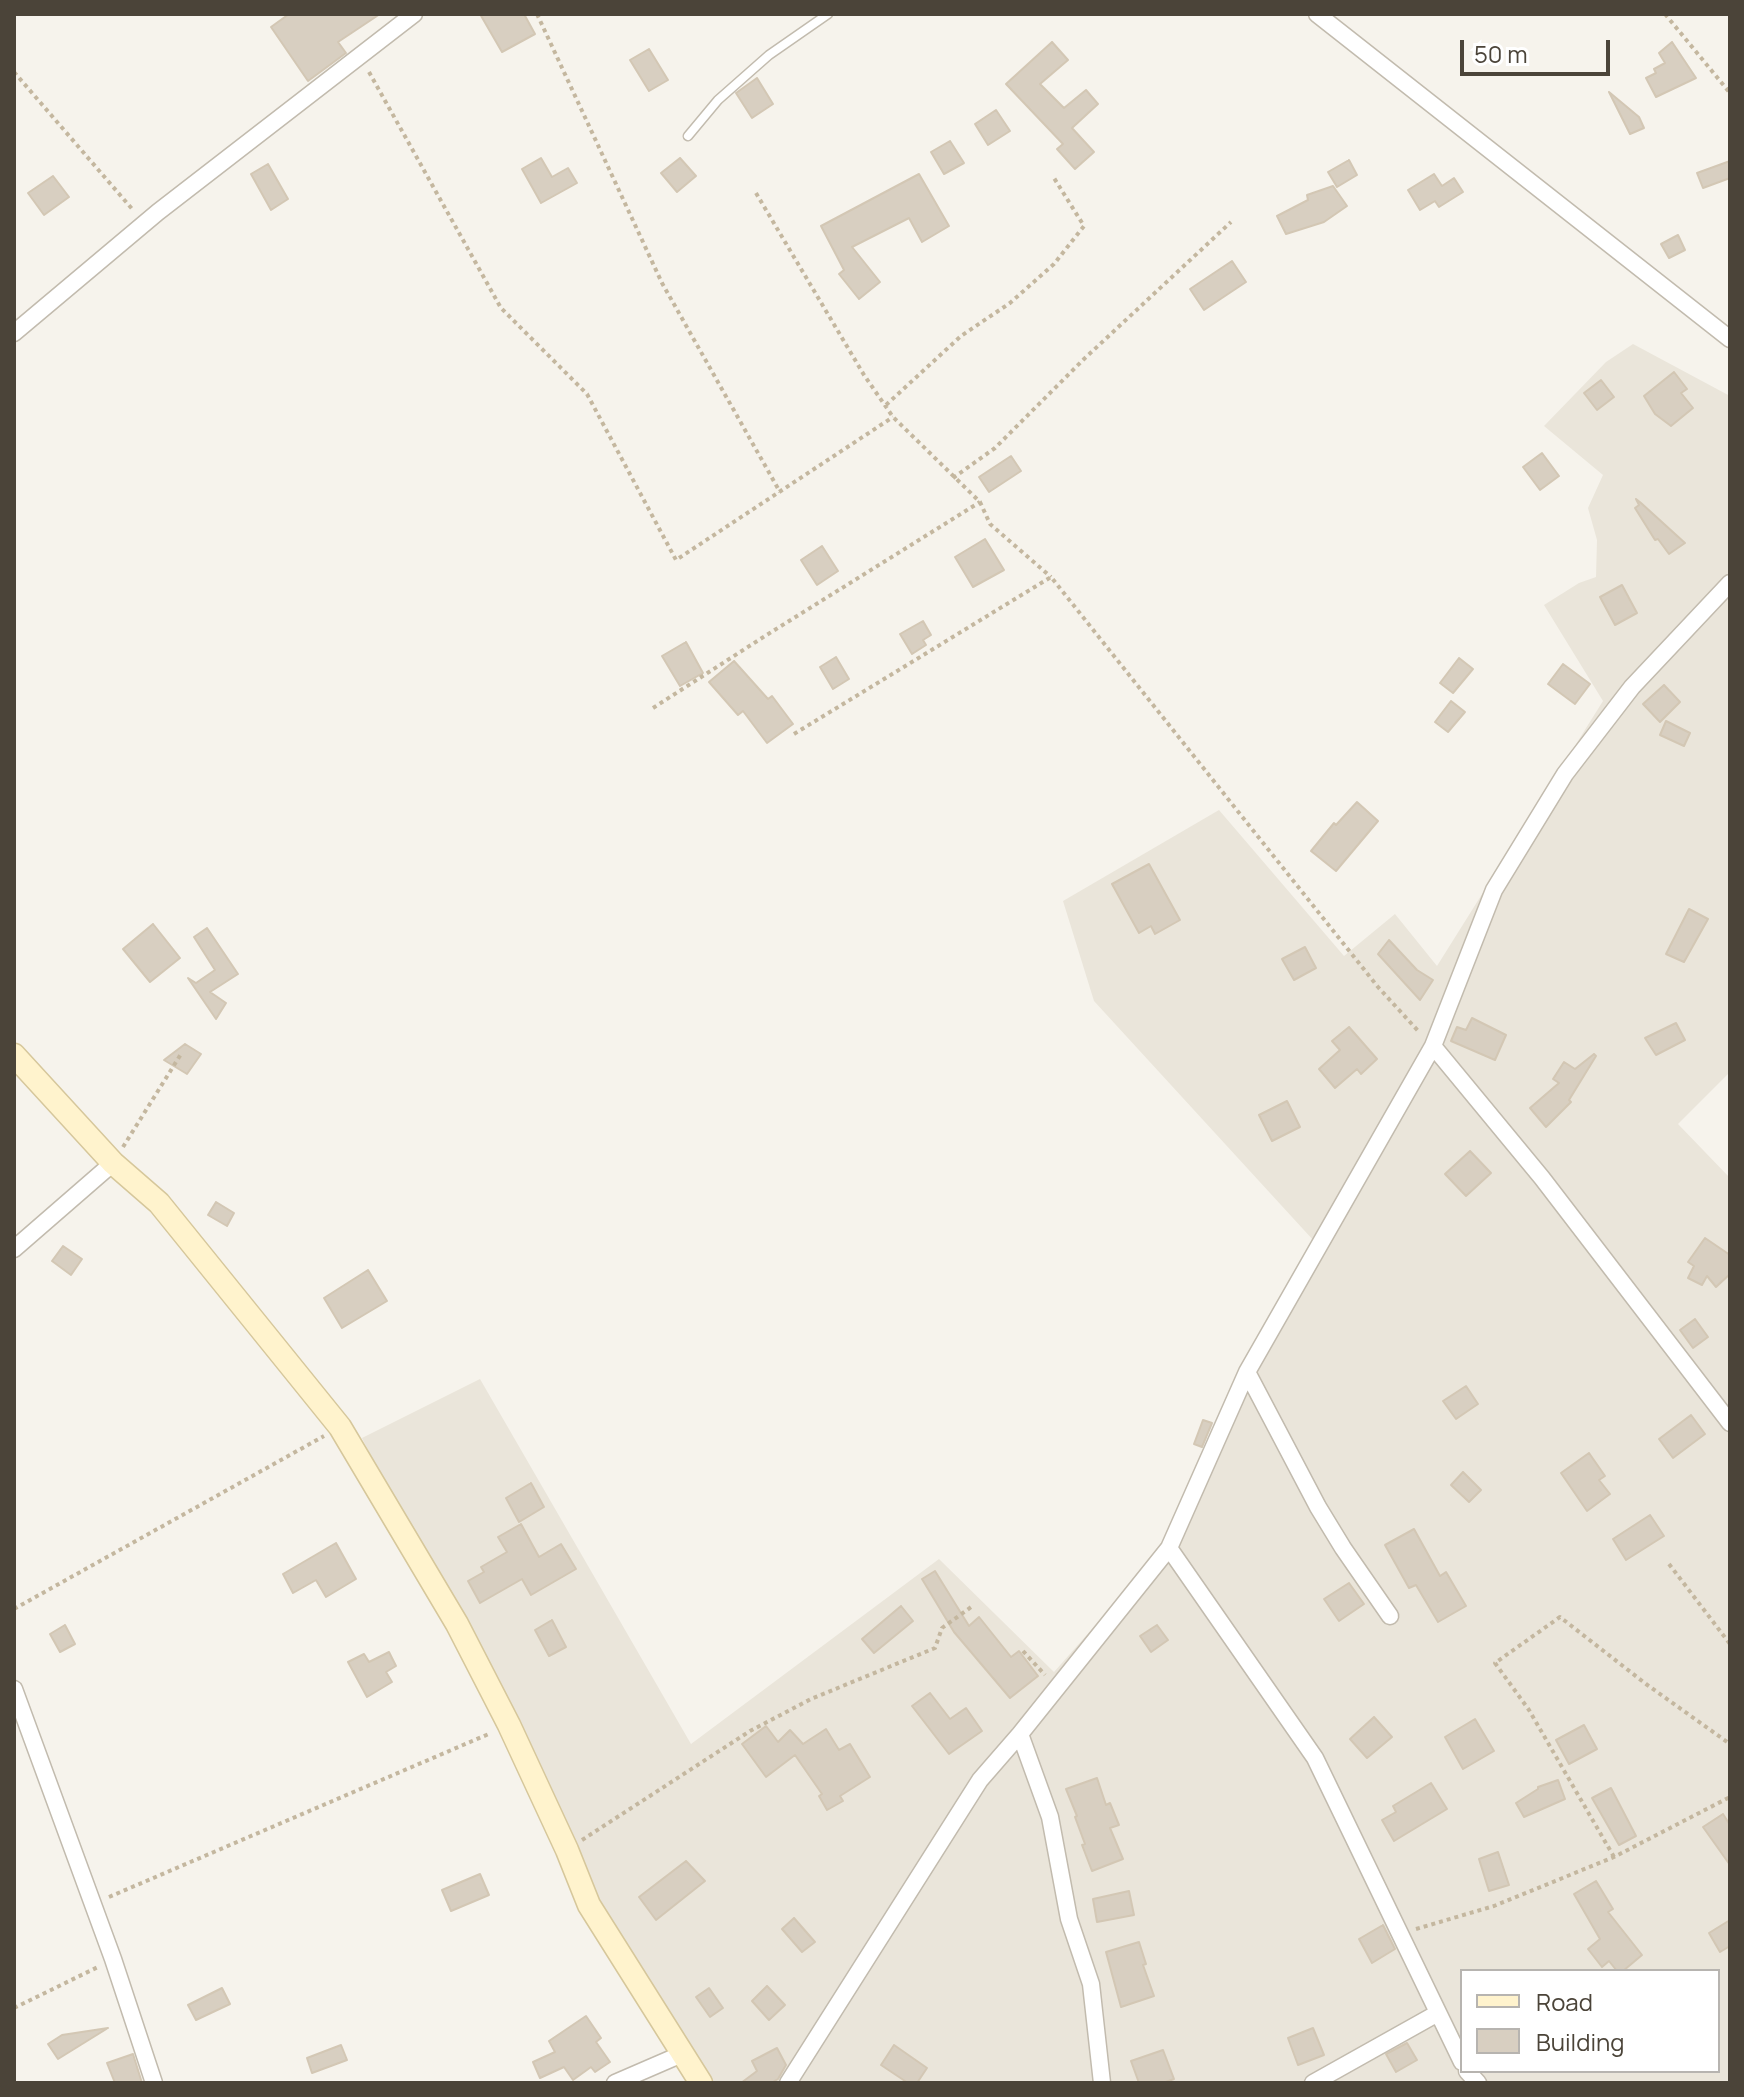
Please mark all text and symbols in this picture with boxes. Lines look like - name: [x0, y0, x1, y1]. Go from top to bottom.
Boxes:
- scale bar: [1464, 24, 1614, 74]
- text: 50 m: [1474, 37, 1528, 70]
- legend: [1460, 1969, 1720, 2073]
- text: Road: [1536, 1985, 1593, 2018]
- text: Building: [1536, 2025, 1624, 2058]

